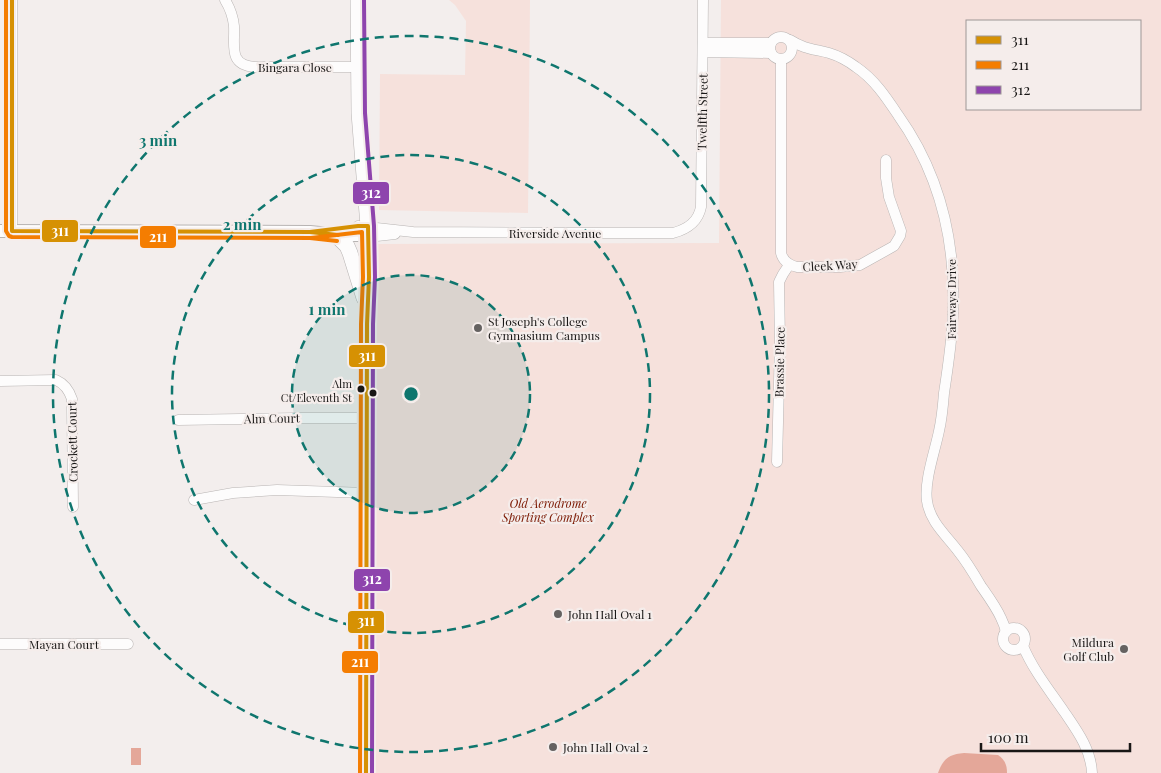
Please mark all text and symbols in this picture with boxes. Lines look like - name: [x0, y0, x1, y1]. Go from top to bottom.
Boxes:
- legend: [966, 20, 1141, 110]
- text: 311: [1011, 29, 1029, 49]
- text: 211: [1011, 54, 1030, 74]
- street label: Bingara Close: [258, 59, 332, 75]
- street label: Twelfth Street: [693, 73, 711, 150]
- text: 312: [1011, 79, 1031, 99]
- text: 3 min: [139, 130, 178, 150]
- line badge: 312: [352, 181, 390, 205]
- text: 312: [361, 183, 381, 202]
- text: 2 min: [223, 214, 262, 234]
- line badge: 311: [41, 219, 79, 243]
- text: 311: [51, 221, 69, 240]
- line badge: 211: [139, 225, 177, 249]
- street label: Riverside Avenue: [509, 225, 601, 241]
- text: 211: [149, 227, 167, 246]
- street label: Cleek Way: [802, 256, 858, 274]
- street label: Fairways Drive: [943, 259, 959, 339]
- text: 1 min: [309, 299, 346, 319]
- place label: St Joseph's College Gymnasium Campus: [488, 313, 600, 343]
- marker: St Joseph's College Gymnasium Campus: [472, 322, 484, 334]
- street label: Brassie Place: [770, 327, 788, 397]
- line badge: 311: [348, 344, 386, 368]
- text: 311: [358, 346, 376, 365]
- place label: Alm Ct/Eleventh St: [281, 376, 352, 405]
- marker: Alm Ct/Eleventh St: [356, 384, 366, 394]
- centre of rings: [402, 385, 420, 403]
- unlabelled marker: [368, 388, 378, 398]
- street label: Crockett Court: [63, 401, 81, 482]
- street label: Alm Court: [243, 409, 301, 427]
- park label: Old Aerodrome Sporting Complex: [501, 495, 595, 525]
- line badge: 312: [353, 568, 391, 592]
- text: 312: [362, 569, 382, 588]
- place label: John Hall Oval 1: [567, 606, 652, 622]
- marker: John Hall Oval 1: [552, 608, 564, 620]
- line badge: 311: [347, 610, 385, 634]
- text: 311: [357, 611, 375, 630]
- place label: Mildura Golf Club: [1063, 634, 1114, 664]
- street label: Mayan Court: [29, 636, 100, 652]
- marker: Mildura Golf Club: [1118, 643, 1130, 655]
- line badge: 211: [341, 650, 379, 674]
- text: 211: [351, 652, 369, 671]
- scale bar: [981, 720, 1130, 752]
- text: 100 m: [988, 727, 1029, 747]
- place label: John Hall Oval 2: [562, 739, 648, 755]
- marker: John Hall Oval 2: [547, 741, 559, 753]

